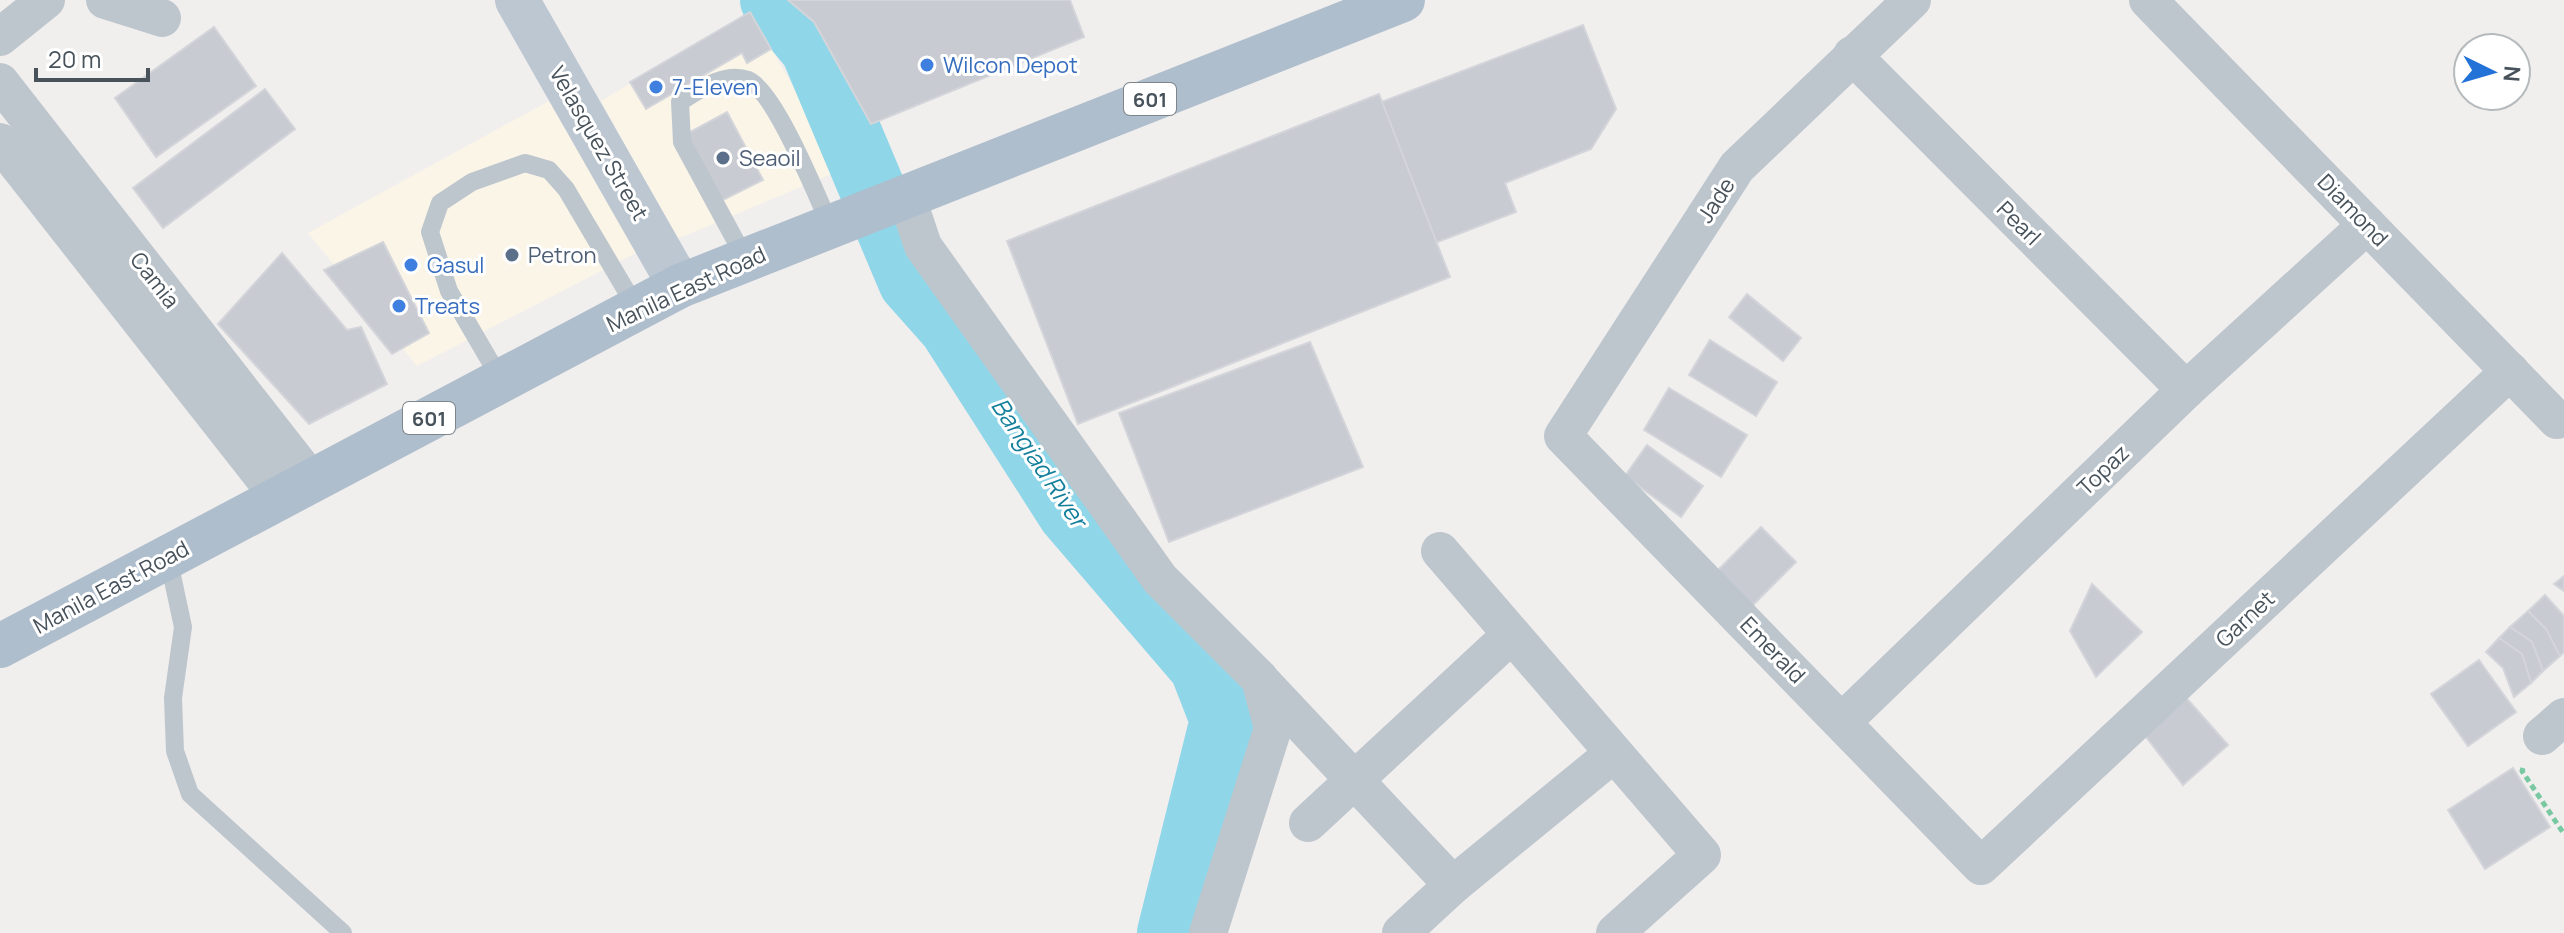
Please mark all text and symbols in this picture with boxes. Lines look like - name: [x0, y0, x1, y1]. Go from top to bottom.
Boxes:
- scale bar: [36, 32, 148, 82]
- north arrow: [2452, 32, 2532, 112]
- text: 20 m: [48, 42, 101, 75]
- place label: Wilcon Depot: [943, 50, 1078, 80]
- marker: Wilcon Depot: [918, 56, 936, 74]
- street label: Velasquez Street: [543, 60, 655, 226]
- text: N: [2496, 65, 2528, 83]
- place label: 7-Eleven: [672, 72, 758, 102]
- marker: 7-Eleven: [647, 78, 665, 96]
- road number: 601: [1124, 83, 1176, 115]
- place label: Seaoil: [739, 143, 801, 173]
- marker: Seaoil: [714, 149, 732, 167]
- street label: Diamond: [2311, 167, 2395, 253]
- street label: Jade: [1690, 171, 1742, 228]
- street label: Pearl: [1990, 194, 2048, 252]
- street label: Manila East Road: [602, 239, 770, 339]
- place label: Petron: [528, 240, 597, 270]
- street label: Camia: [123, 246, 187, 314]
- marker: Petron: [503, 246, 521, 264]
- place label: Gasul: [427, 250, 485, 280]
- marker: Gasul: [402, 256, 420, 274]
- place label: Treats: [415, 291, 480, 321]
- marker: Treats: [390, 297, 408, 315]
- water label: Bangiad River: [984, 391, 1097, 536]
- road number: 601: [403, 402, 455, 434]
- street label: Topaz: [2071, 438, 2135, 502]
- street label: Manila East Road: [28, 533, 194, 641]
- street label: Garnet: [2209, 584, 2281, 654]
- street label: Emerald: [1734, 610, 1812, 690]

